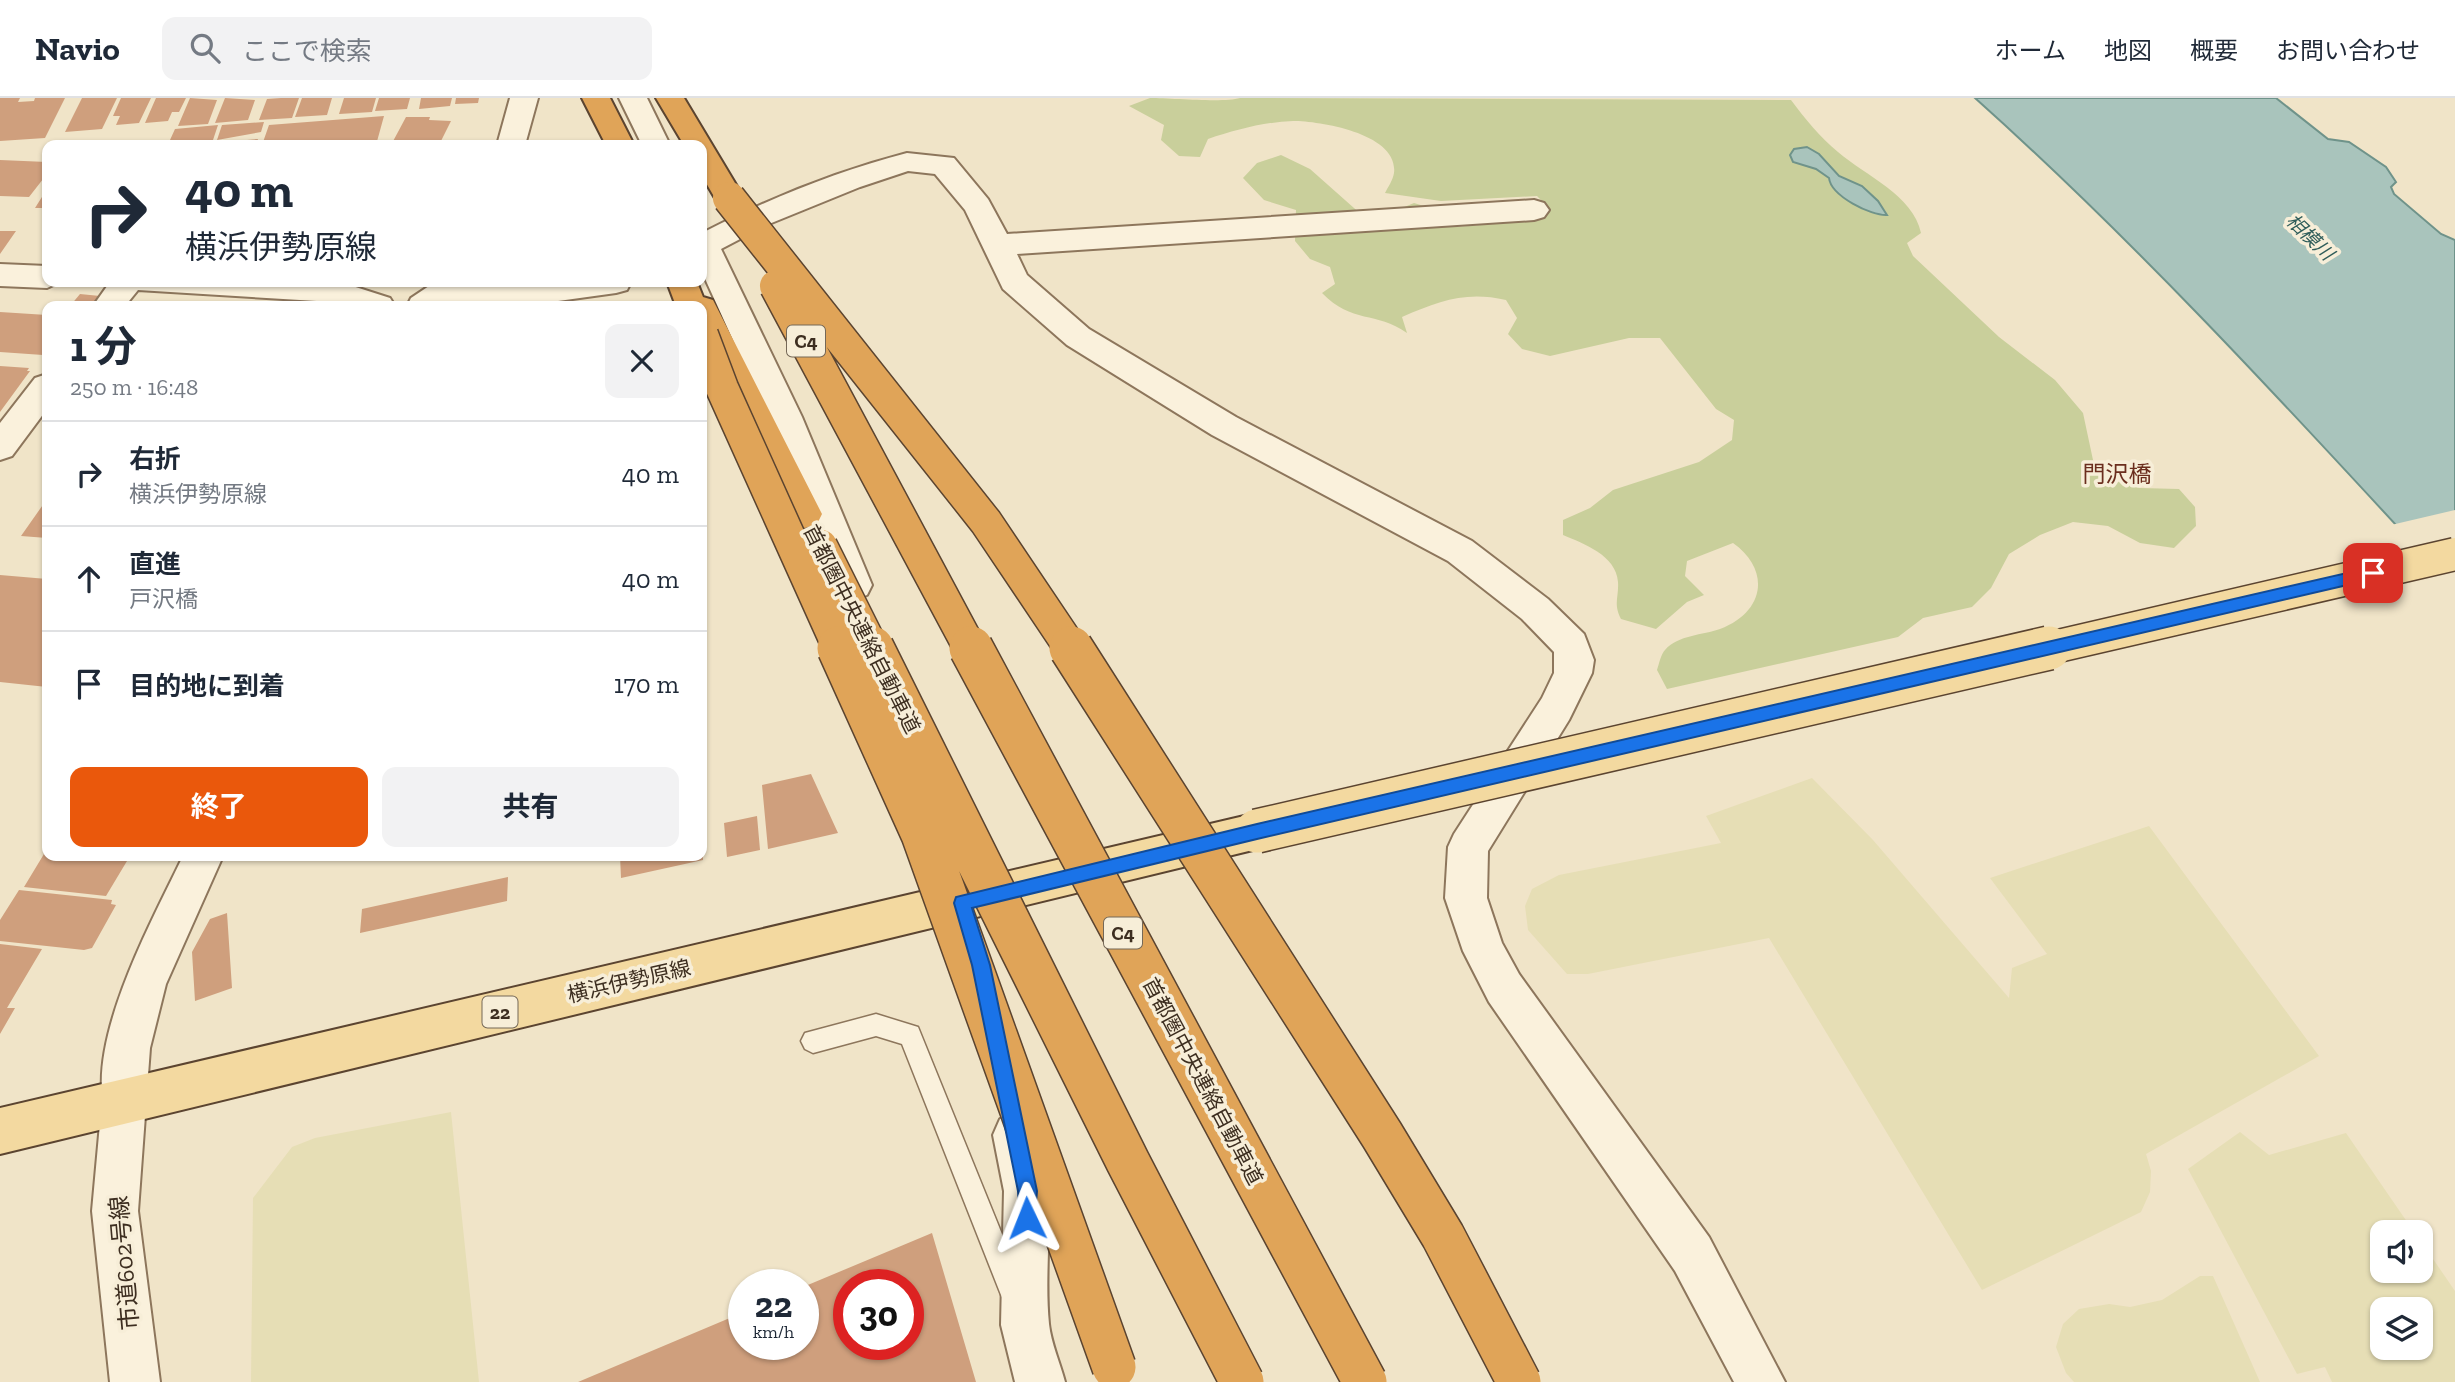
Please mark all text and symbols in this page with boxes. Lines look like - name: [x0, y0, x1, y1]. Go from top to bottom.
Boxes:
- search box: [162, 17, 652, 80]
- text: Navio: [35, 29, 120, 68]
- icon: search: [186, 29, 224, 67]
- text: ここで検索: [242, 35, 372, 67]
- text: ホーム: [1995, 36, 2066, 65]
- text: 地図: [2104, 36, 2152, 65]
- text: 概要: [2190, 36, 2238, 65]
- text: お問い合わせ: [2276, 36, 2420, 65]
- text: 40 m: [185, 161, 293, 220]
- icon: right: [70, 168, 161, 259]
- water label: 相模川: [2282, 209, 2340, 266]
- text: 横浜伊勢原線: [185, 228, 377, 266]
- text: 1 分: [70, 321, 137, 372]
- button: close: [605, 324, 679, 398]
- road number: C4: [787, 326, 825, 356]
- text: 250 m · 16:48: [70, 373, 198, 401]
- text: 右折: [129, 443, 181, 475]
- icon: right: [70, 455, 108, 493]
- text: 40 m: [622, 458, 679, 490]
- district label: 門沢橋: [2083, 460, 2152, 488]
- text: 横浜伊勢原線: [129, 480, 267, 508]
- street label: 首都圏中央連絡自動車道: [798, 520, 926, 738]
- pin: [2343, 543, 2403, 603]
- text: 直進: [129, 548, 181, 580]
- icon: arrive: [2354, 554, 2392, 592]
- icon: ahead: [70, 560, 108, 598]
- text: 40 m: [622, 563, 679, 595]
- text: 戸沢橋: [129, 585, 198, 613]
- icon: arrive: [70, 665, 108, 703]
- text: 170 m: [614, 668, 679, 700]
- text: 目的地に到着: [129, 670, 285, 702]
- button: 終了: [70, 767, 368, 847]
- button: 共有: [382, 767, 679, 847]
- road number: C4: [1104, 918, 1142, 948]
- street label: 横浜伊勢原線: [565, 955, 693, 1007]
- street label: 首都圏中央連絡自動車道: [1138, 973, 1268, 1189]
- road number: 22: [482, 996, 518, 1028]
- position arrow: [990, 1181, 1064, 1255]
- street label: 市道602号線: [104, 1195, 144, 1331]
- map controls: [2370, 1220, 2433, 1360]
- button: sound: [2370, 1220, 2433, 1283]
- speed limit sign: 30: [833, 1269, 924, 1360]
- text: 22: [755, 1284, 792, 1326]
- button: layers: [2370, 1297, 2433, 1360]
- text: km/h: [753, 1321, 794, 1343]

